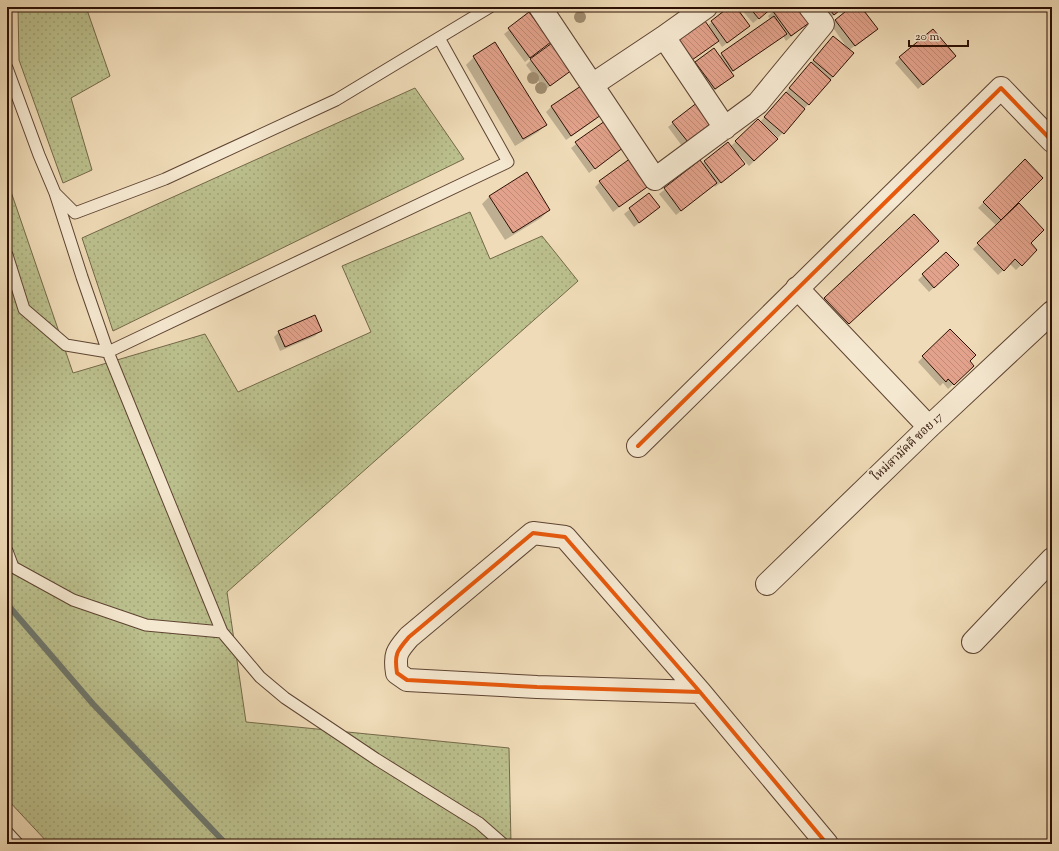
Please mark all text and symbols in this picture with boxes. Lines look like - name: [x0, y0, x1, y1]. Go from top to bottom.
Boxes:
- scale bar: [909, 22, 968, 48]
- text: 20 m: [915, 28, 940, 46]
- street label: ใหม่สามัคคี ซอย 17: [867, 408, 948, 486]

